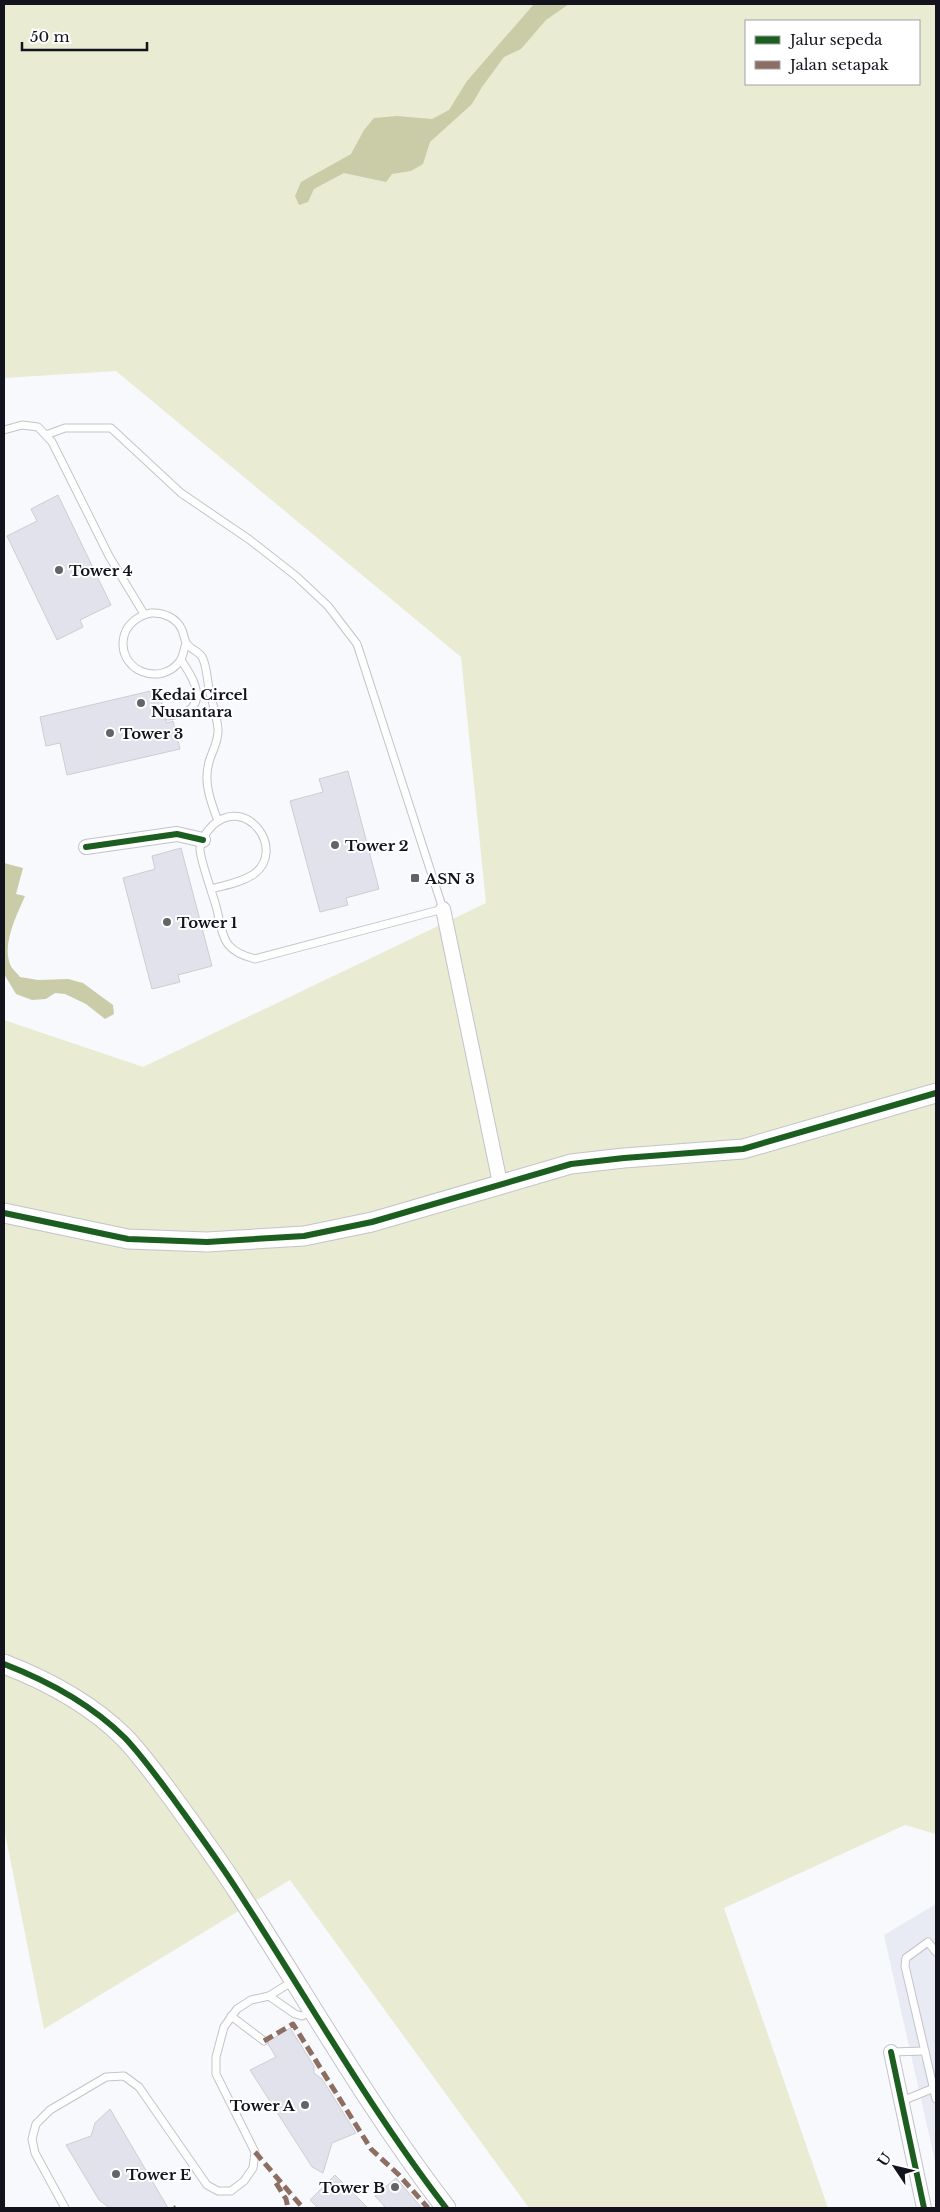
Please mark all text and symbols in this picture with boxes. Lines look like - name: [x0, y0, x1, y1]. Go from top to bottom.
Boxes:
- scale bar: [22, 20, 148, 52]
- legend: [745, 20, 920, 85]
- text: 50 m: [30, 27, 70, 46]
- text: Jalur sepeda: [788, 30, 883, 49]
- text: Jalan setapak: [788, 55, 889, 74]
- place label: Tower 4: [69, 561, 133, 580]
- marker: Tower 4: [53, 564, 65, 576]
- place label: Kedai Circel Nusantara: [151, 685, 249, 721]
- marker: Kedai Circel Nusantara: [135, 697, 147, 709]
- place label: Tower 3: [120, 724, 183, 743]
- marker: Tower 3: [104, 727, 116, 739]
- place label: Tower 2: [345, 836, 409, 855]
- marker: Tower 2: [329, 839, 341, 851]
- place label: ASN 3: [424, 869, 475, 888]
- marker: ASN 3: [409, 872, 421, 884]
- place label: Tower 1: [177, 913, 238, 932]
- marker: Tower 1: [161, 916, 173, 928]
- place label: Tower A: [230, 2096, 296, 2115]
- marker: Tower A: [299, 2099, 311, 2111]
- north arrow: [870, 2142, 920, 2192]
- text: U: [873, 2149, 896, 2170]
- place label: Tower E: [126, 2165, 191, 2184]
- marker: Tower E: [110, 2168, 122, 2180]
- place label: Tower B: [319, 2178, 385, 2197]
- marker: Tower B: [389, 2181, 401, 2193]

